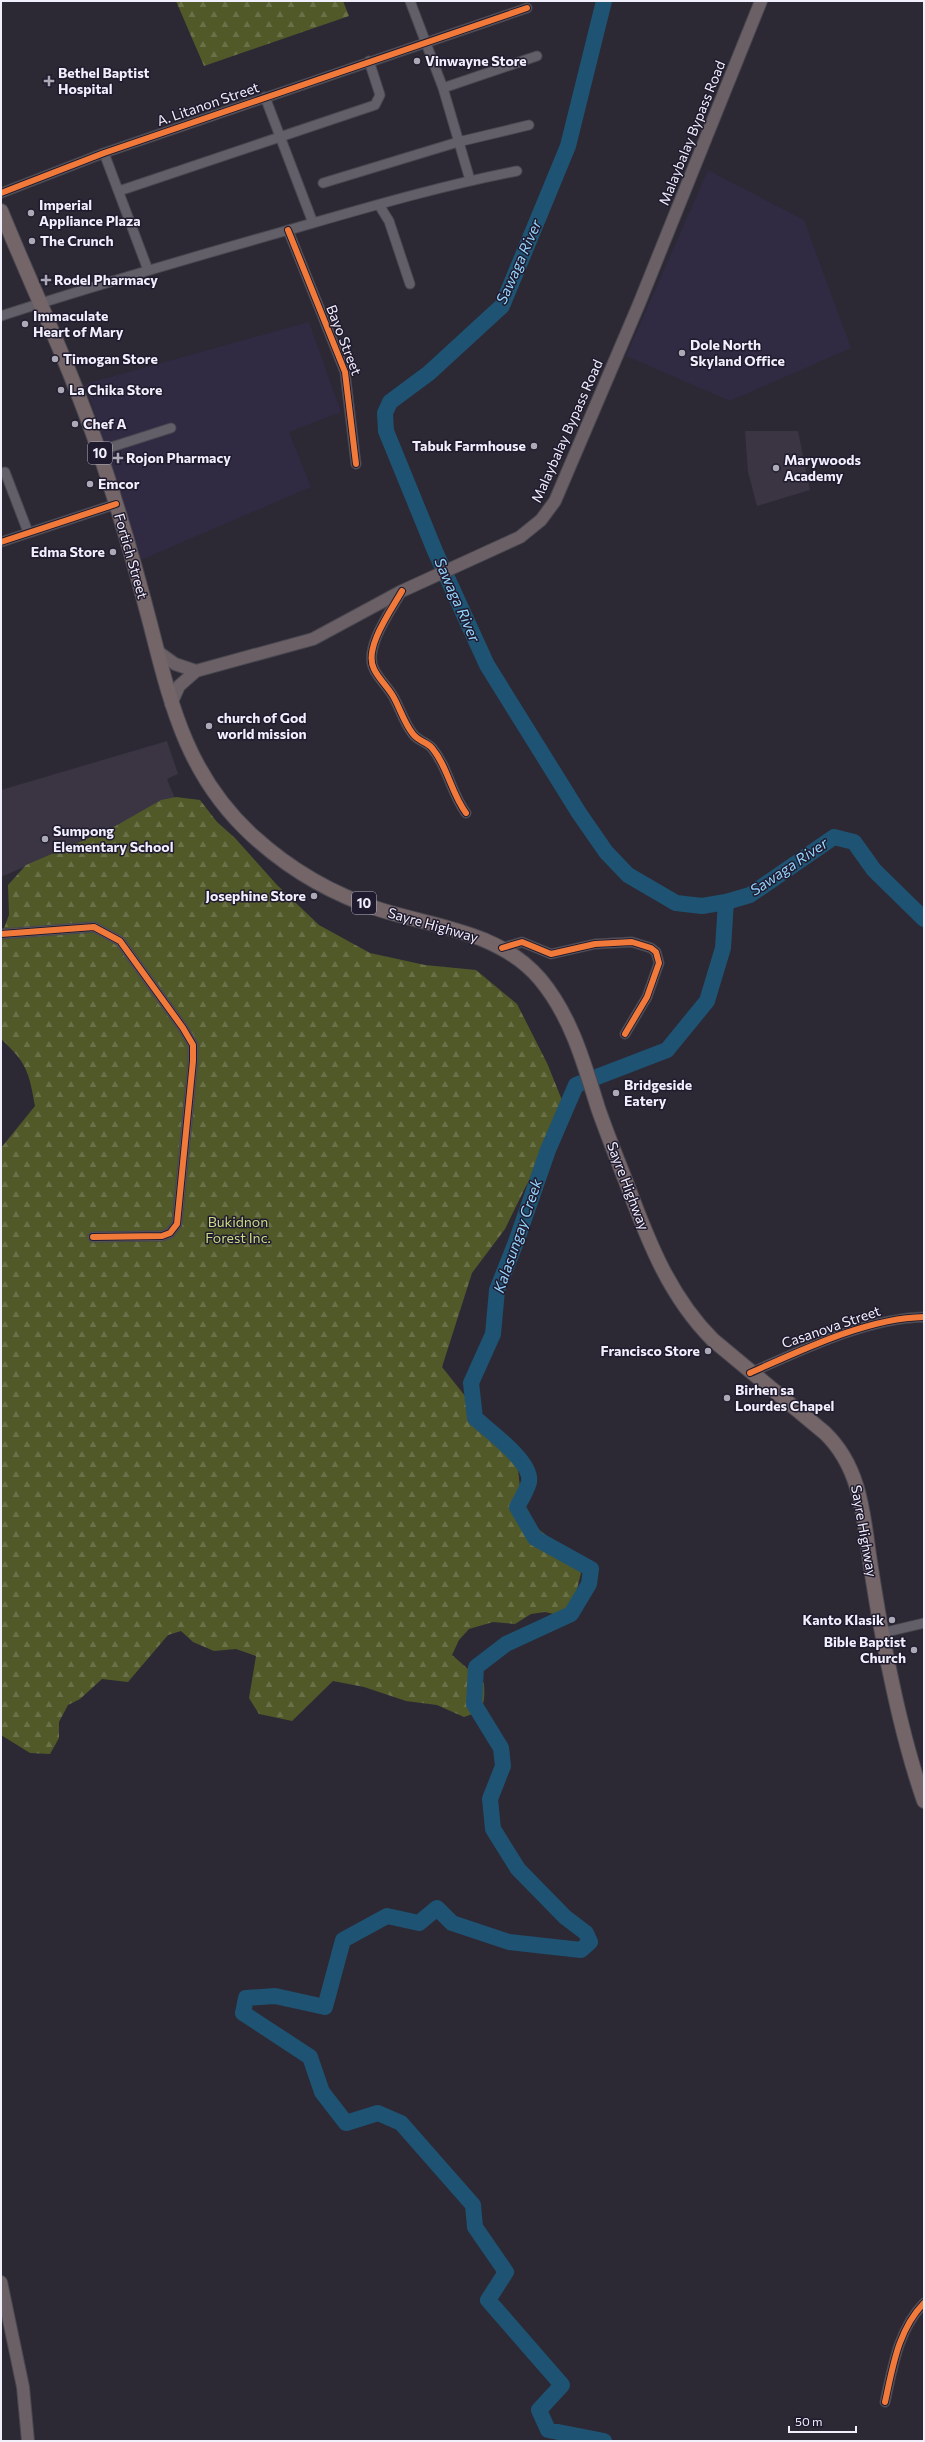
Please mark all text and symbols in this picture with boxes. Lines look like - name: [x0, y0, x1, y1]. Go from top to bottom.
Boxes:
- place label: Vinwayne Store: [425, 52, 527, 69]
- marker: Vinwayne Store: [412, 56, 422, 66]
- street label: Malaybalay Bypass Road: [655, 58, 728, 208]
- place label: Bethel Baptist Hospital: [58, 64, 150, 97]
- marker: Bethel Baptist Hospital: [43, 75, 55, 87]
- street label: A. Litanon Street: [154, 78, 261, 129]
- place label: Imperial Appliance Plaza: [39, 196, 141, 229]
- marker: Imperial Appliance Plaza: [26, 208, 36, 218]
- water label: Sawaga River: [492, 216, 545, 306]
- place label: The Crunch: [40, 232, 114, 249]
- marker: The Crunch: [27, 236, 37, 246]
- place label: Rodel Pharmacy: [54, 271, 158, 288]
- marker: Rodel Pharmacy: [41, 275, 51, 285]
- street label: Bayo Street: [323, 302, 366, 378]
- place label: Immaculate Heart of Mary: [33, 307, 124, 340]
- marker: Immaculate Heart of Mary: [20, 319, 30, 329]
- place label: Dole North Skyland Office: [690, 336, 785, 369]
- marker: Dole North Skyland Office: [677, 348, 687, 358]
- place label: Timogan Store: [63, 350, 158, 367]
- marker: Timogan Store: [50, 354, 60, 364]
- street label: Malaybalay Bypass Road: [527, 357, 606, 505]
- place label: La Chika Store: [69, 381, 162, 398]
- marker: La Chika Store: [56, 385, 66, 395]
- place label: Chef A: [83, 415, 126, 432]
- marker: Chef A: [70, 419, 80, 429]
- place label: Tabuk Farmhouse: [412, 437, 526, 454]
- marker: Tabuk Farmhouse: [529, 441, 539, 451]
- road number: 10: [88, 442, 112, 464]
- place label: Rojon Pharmacy: [126, 449, 231, 466]
- place label: Marywoods Academy: [784, 451, 861, 484]
- marker: Rojon Pharmacy: [113, 453, 123, 463]
- marker: Marywoods Academy: [771, 463, 781, 473]
- place label: Emcor: [98, 475, 140, 492]
- marker: Emcor: [85, 479, 95, 489]
- street label: Fortich Street: [111, 511, 152, 601]
- place label: Edma Store: [31, 543, 105, 560]
- marker: Edma Store: [108, 547, 118, 557]
- water label: Sawaga River: [431, 555, 485, 645]
- place label: church of God world mission: [217, 709, 307, 742]
- marker: church of God world mission: [204, 721, 214, 731]
- place label: Sumpong Elementary School: [53, 822, 173, 855]
- water label: Sawaga River: [746, 833, 832, 899]
- marker: Sumpong Elementary School: [40, 834, 50, 844]
- place label: Josephine Store: [206, 887, 306, 904]
- marker: Josephine Store: [309, 891, 319, 901]
- road number: 10: [352, 892, 376, 914]
- street label: Sayre Highway: [386, 904, 480, 946]
- place label: Bridgeside Eatery: [624, 1076, 692, 1109]
- marker: Bridgeside Eatery: [611, 1088, 621, 1098]
- street label: Sayre Highway: [604, 1139, 653, 1232]
- water label: Kalasungay Creek: [489, 1175, 545, 1295]
- park label: Bukidnon Forest Inc.: [205, 1213, 271, 1246]
- street label: Casanova Street: [779, 1302, 883, 1351]
- place label: Francisco Store: [600, 1342, 700, 1359]
- marker: Francisco Store: [703, 1346, 713, 1356]
- place label: Birhen sa Lourdes Chapel: [735, 1381, 834, 1414]
- marker: Birhen sa Lourdes Chapel: [722, 1393, 732, 1403]
- street label: Sayre Highway: [848, 1484, 881, 1578]
- place label: Kanto Klasik: [802, 1611, 884, 1628]
- marker: Kanto Klasik: [887, 1615, 897, 1625]
- place label: Bible Baptist Church: [824, 1633, 906, 1666]
- marker: Bible Baptist Church: [909, 1645, 919, 1655]
- scale bar: [789, 2408, 856, 2434]
- text: 50 m: [795, 2414, 823, 2428]

